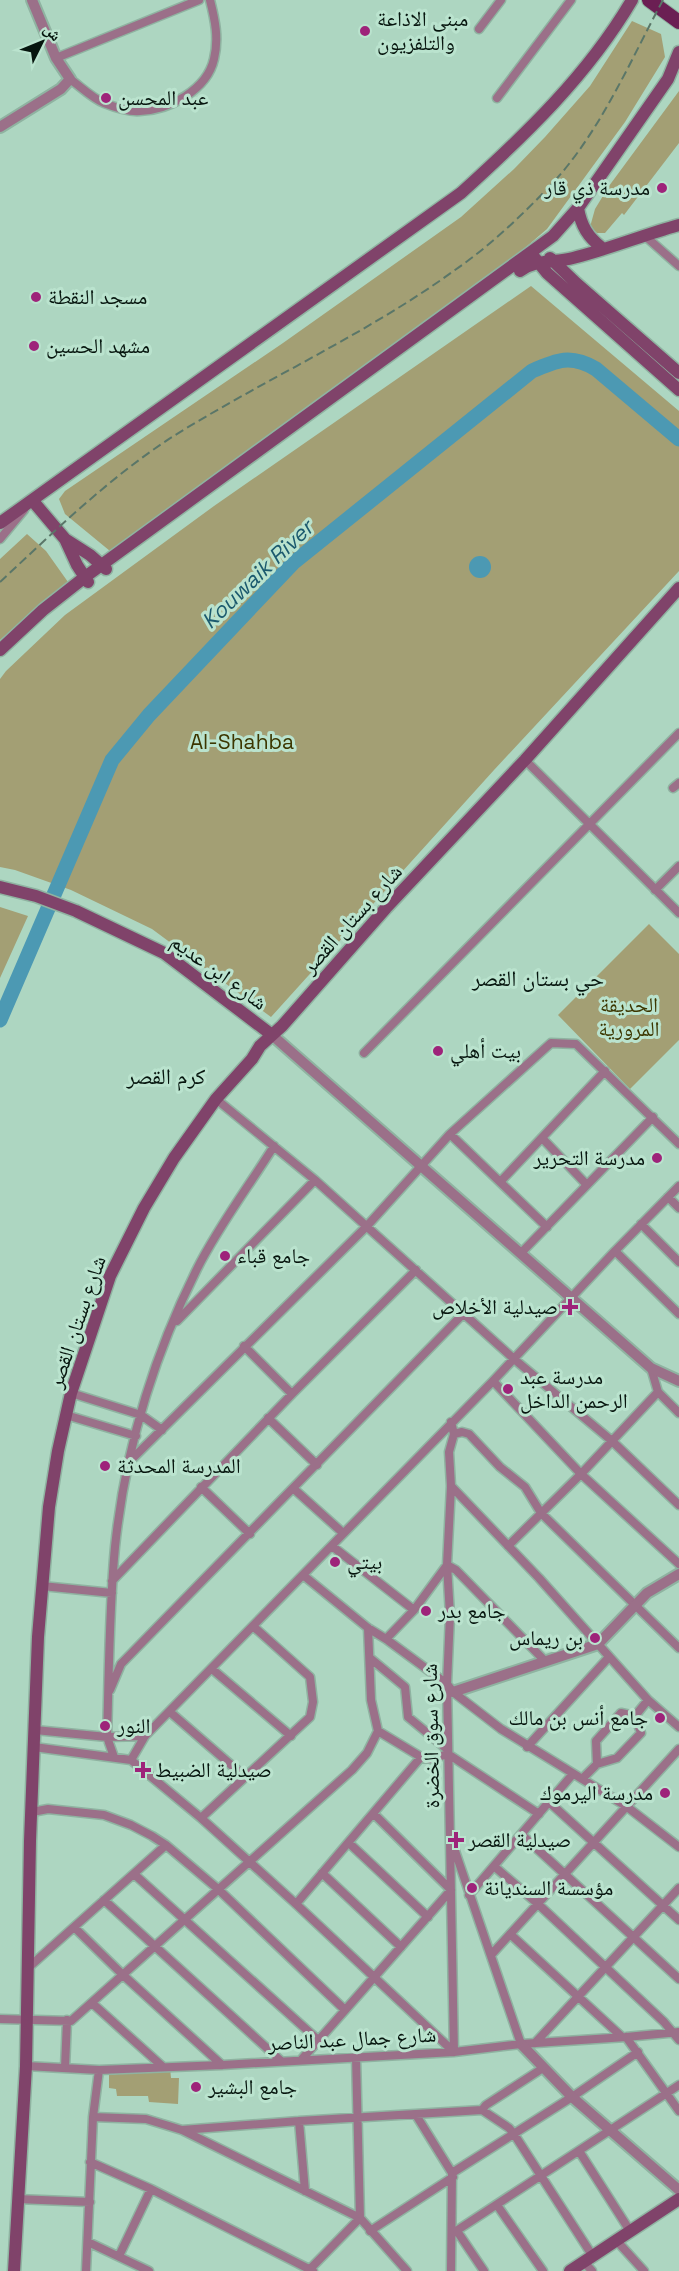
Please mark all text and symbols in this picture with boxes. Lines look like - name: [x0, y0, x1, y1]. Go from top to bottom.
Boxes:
- place label: مبنى الاذاعة والتلفزيون: [377, 5, 468, 56]
- north arrow: [12, 12, 72, 72]
- text: ش: [39, 19, 66, 45]
- marker: مبنى الاذاعة والتلفزيون: [358, 24, 372, 38]
- place label: عبد المحسن: [118, 84, 209, 111]
- marker: عبد المحسن: [99, 91, 113, 105]
- place label: مدرسة ذي قار: [543, 174, 650, 204]
- marker: مدرسة ذي قار: [655, 181, 669, 195]
- place label: مسجد النقطة: [48, 283, 147, 310]
- marker: مسجد النقطة: [29, 290, 43, 304]
- place label: مشهد الحسين: [46, 332, 150, 359]
- marker: مشهد الحسين: [27, 339, 41, 353]
- water label: Kouwaik River: [195, 512, 321, 634]
- park label: Al-Shahba: [190, 728, 294, 755]
- street label: شارع بستان القصر: [295, 858, 408, 980]
- street label: شارع ابن عديم: [165, 928, 273, 1016]
- district label: حي بستان القصر: [471, 964, 604, 996]
- park label: الحديقة المرورية: [598, 991, 660, 1042]
- place label: بيت أهلي: [450, 1037, 521, 1067]
- marker: بيت أهلي: [431, 1044, 445, 1058]
- district label: كرم القصر: [126, 1062, 205, 1091]
- place label: مدرسة التحرير: [532, 1144, 645, 1171]
- marker: مدرسة التحرير: [650, 1151, 664, 1165]
- place label: جامع قباء: [237, 1242, 310, 1269]
- marker: جامع قباء: [218, 1249, 232, 1263]
- street label: شارع بستان القصر: [41, 1252, 112, 1392]
- place label: صيدلية اﻷخلاص: [432, 1293, 558, 1320]
- marker: صيدلية اﻷخلاص: [563, 1300, 577, 1314]
- place label: مدرسة عبد الرحمن الداخل: [520, 1363, 628, 1414]
- marker: مدرسة عبد الرحمن الداخل: [501, 1382, 515, 1396]
- place label: المدرسة المحدثة: [117, 1452, 241, 1479]
- marker: المدرسة المحدثة: [98, 1459, 112, 1473]
- place label: بيتي: [347, 1548, 382, 1578]
- marker: بيتي: [328, 1555, 342, 1569]
- place label: جامع بدر: [437, 1597, 506, 1624]
- marker: جامع بدر: [419, 1604, 433, 1618]
- place label: بن ريماس: [509, 1624, 583, 1651]
- marker: بن ريماس: [588, 1631, 602, 1645]
- street label: شارع سوق الخضرة: [416, 1663, 445, 1809]
- place label: جامع أنس بن مالك: [509, 1704, 648, 1731]
- marker: جامع أنس بن مالك: [653, 1711, 667, 1725]
- place label: النور: [116, 1712, 151, 1739]
- marker: النور: [98, 1719, 112, 1733]
- place label: صيدلية الضبيط: [155, 1756, 272, 1783]
- marker: صيدلية الضبيط: [136, 1763, 150, 1777]
- place label: مدرسة اليرموك: [540, 1779, 653, 1806]
- marker: مدرسة اليرموك: [658, 1786, 672, 1800]
- place label: صيدلية القصر: [467, 1826, 571, 1853]
- marker: صيدلية القصر: [449, 1833, 463, 1847]
- place label: مؤسسة السنديانة: [484, 1874, 613, 1901]
- marker: مؤسسة السنديانة: [465, 1881, 479, 1895]
- street label: شارع جمال عبد الناصر: [266, 2021, 437, 2056]
- place label: جامع البشير: [207, 2073, 297, 2100]
- marker: جامع البشير: [189, 2080, 203, 2094]

